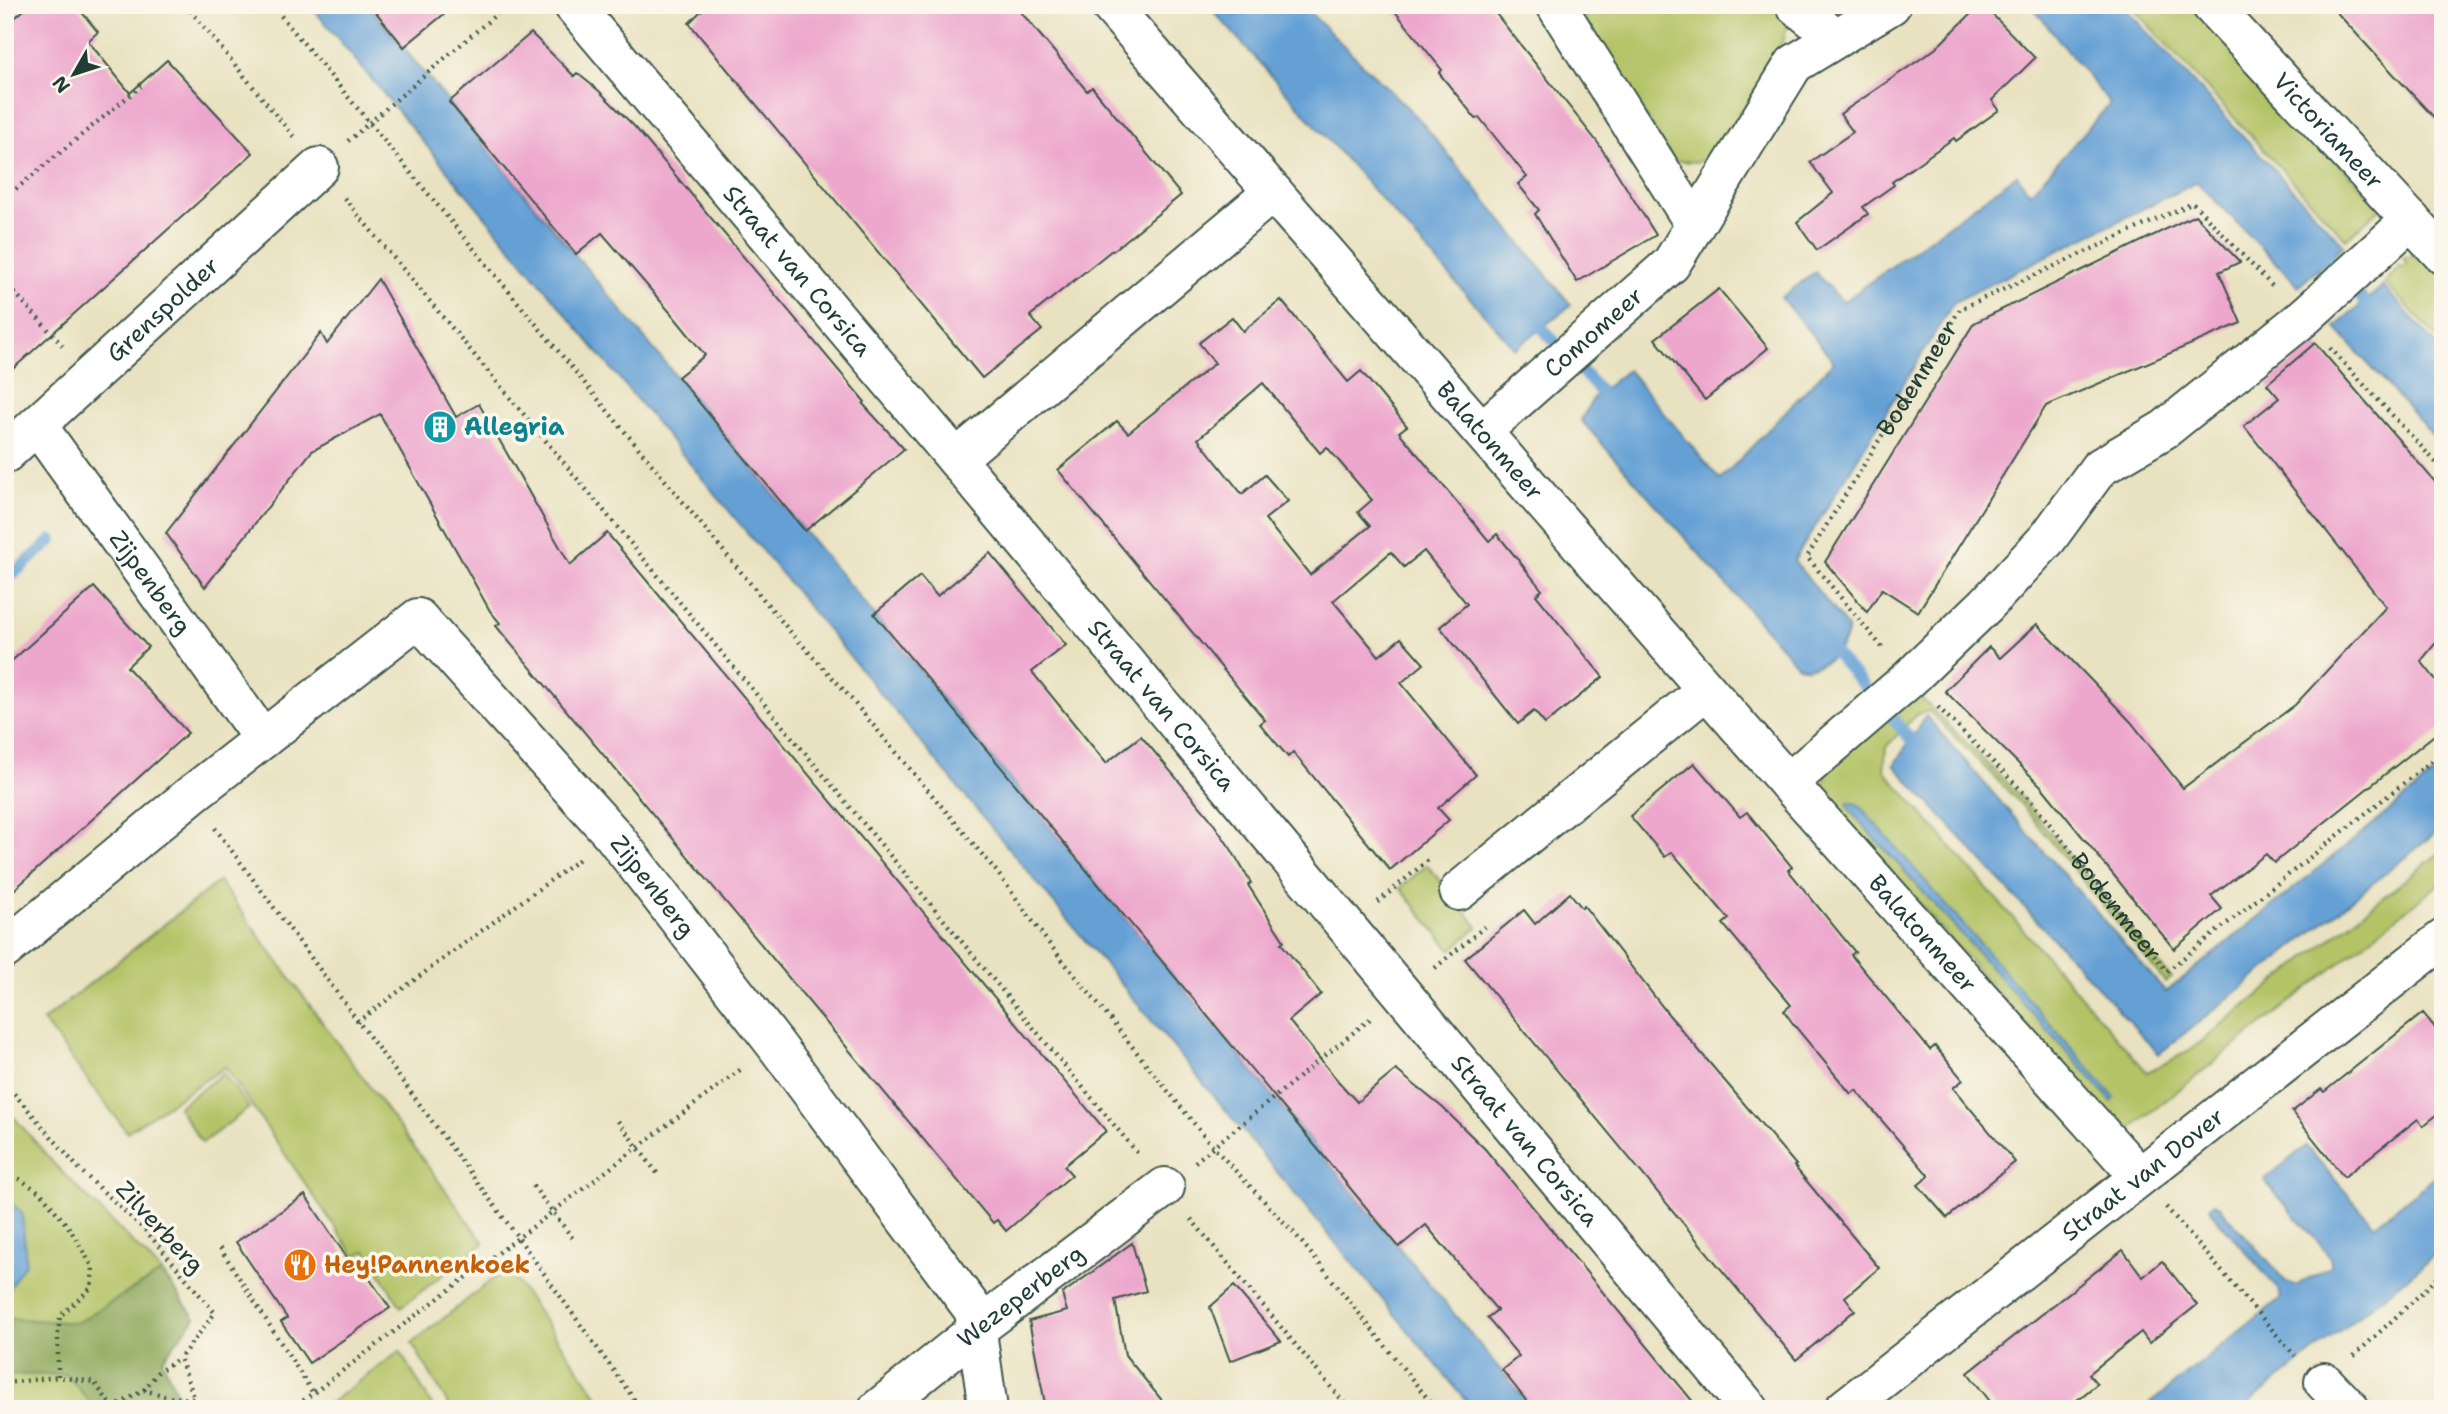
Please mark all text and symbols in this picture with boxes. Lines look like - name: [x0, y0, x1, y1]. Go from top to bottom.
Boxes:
- north arrow: [38, 38, 108, 108]
- street label: Victoriameer: [2266, 66, 2390, 196]
- text: N: [47, 71, 76, 98]
- street label: Straat van Corsica: [716, 179, 879, 363]
- street label: Grenspolder: [100, 250, 226, 369]
- street label: Comomeer: [1537, 280, 1650, 385]
- street label: Bodenmeer: [1869, 315, 1965, 442]
- street label: Balatonmeer: [1429, 374, 1550, 507]
- building icon: Allegria: [421, 408, 459, 446]
- place label: Allegria: [464, 411, 565, 443]
- street label: Zijpenberg: [102, 524, 199, 641]
- street label: Straat van Corsica: [1081, 613, 1243, 798]
- street label: Zijpenberg: [603, 829, 703, 944]
- street label: Bodenmeer: [2063, 846, 2169, 968]
- street label: Balatonmeer: [1861, 868, 1984, 999]
- street label: Straat van Corsica: [1444, 1048, 1606, 1234]
- street label: Straat van Dover: [2055, 1101, 2231, 1248]
- street label: Zilverberg: [109, 1174, 211, 1280]
- street label: Wezeperberg: [951, 1237, 1091, 1355]
- restaurant icon: Hey!Pannenkoek: [281, 1246, 319, 1284]
- place label: Hey!Pannenkoek: [324, 1249, 530, 1281]

